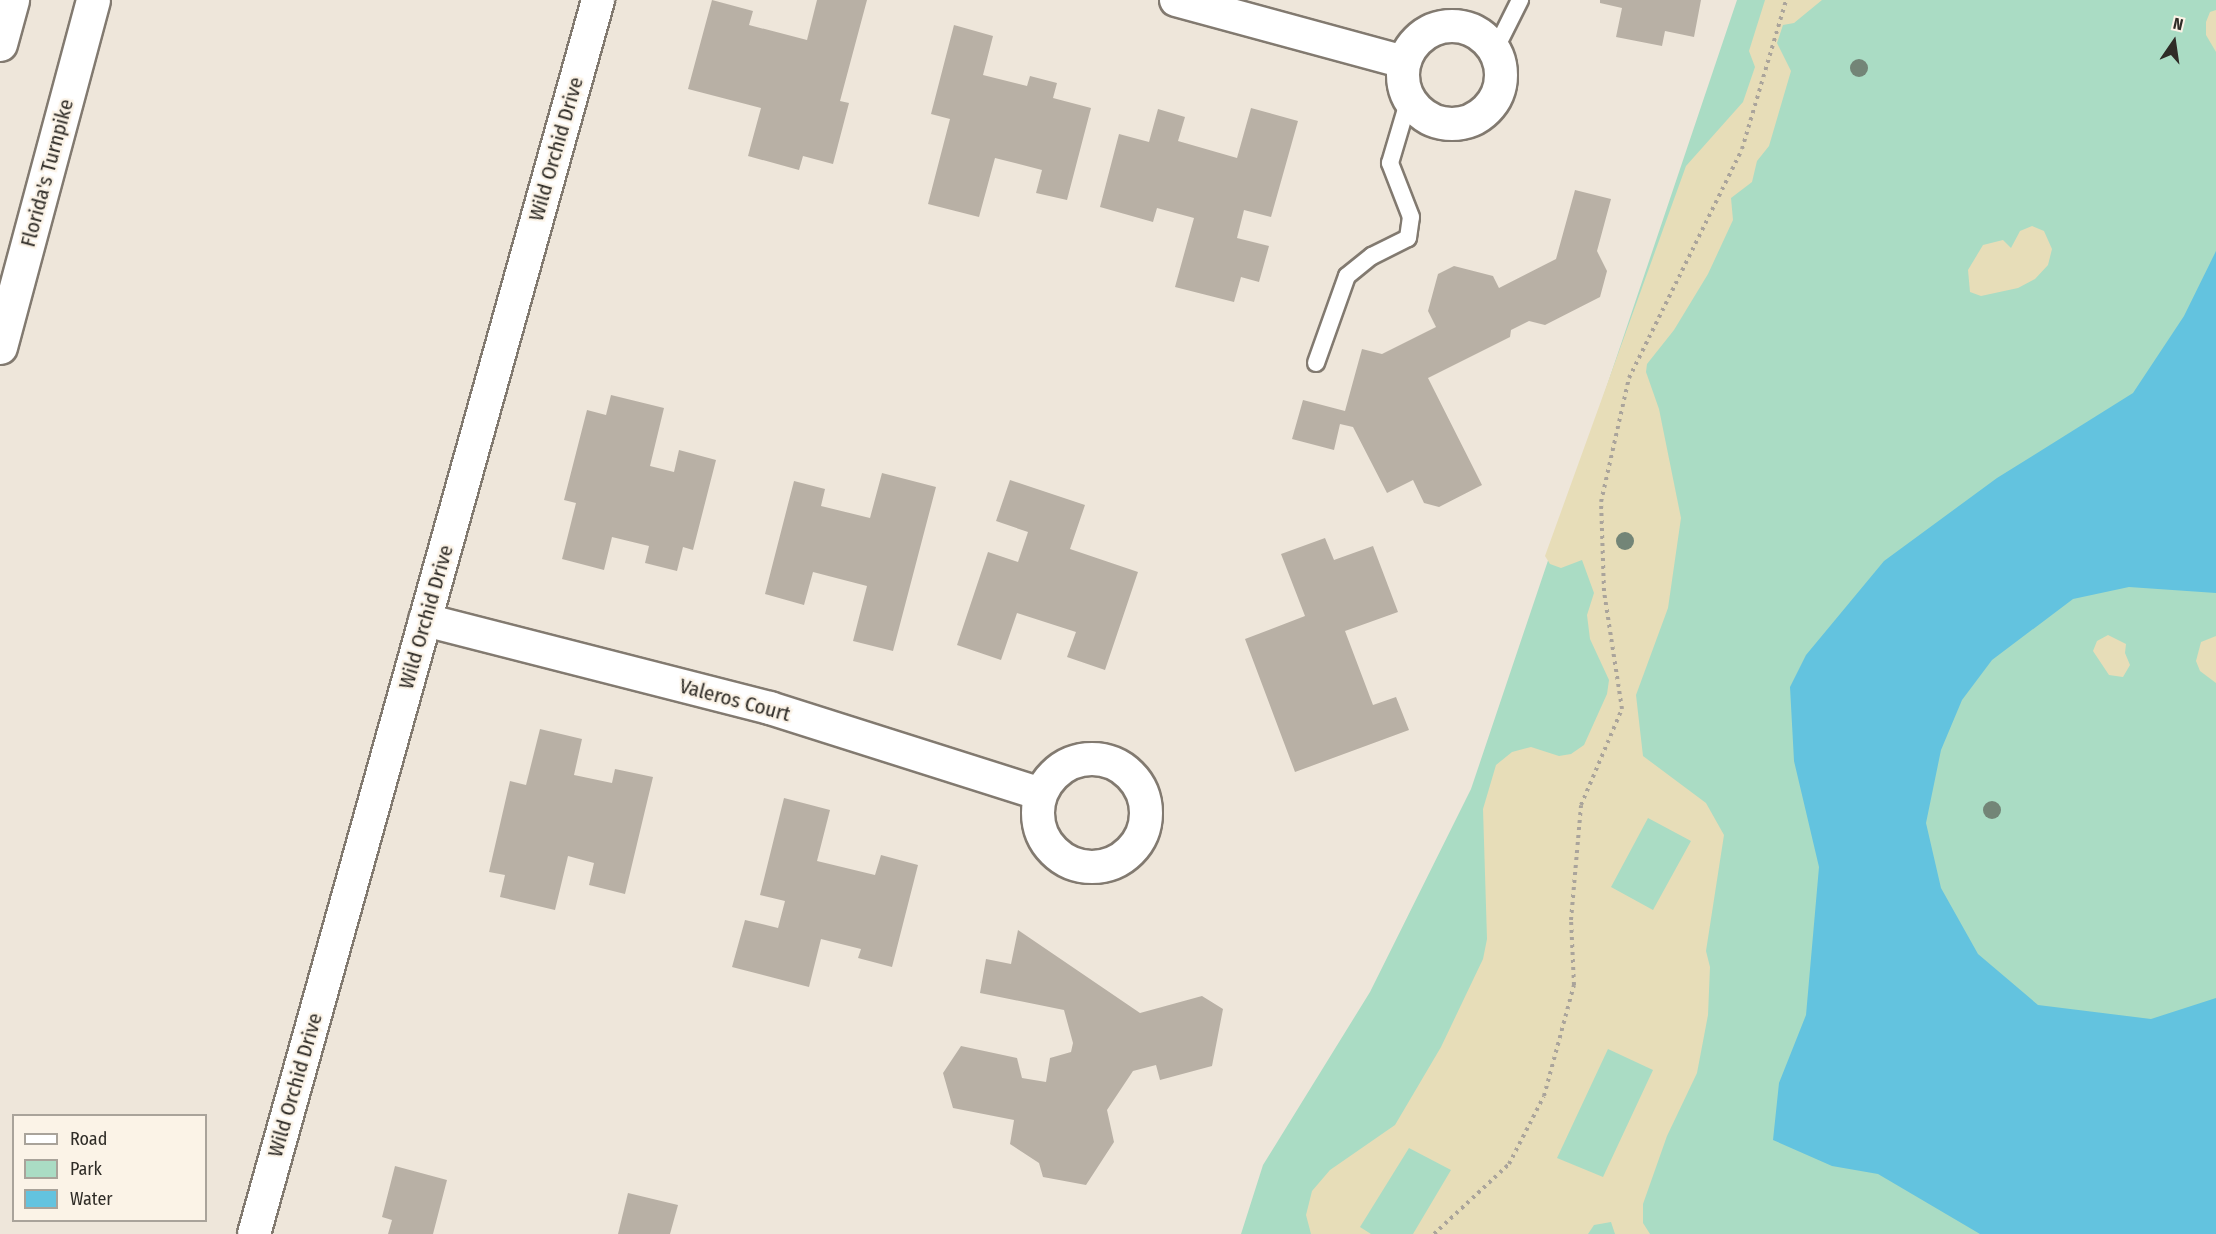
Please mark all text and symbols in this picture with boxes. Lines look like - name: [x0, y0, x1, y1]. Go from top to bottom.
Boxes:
- north arrow: [2144, 12, 2204, 72]
- text: N: [2171, 14, 2185, 34]
- street label: Wild Orchid Drive: [523, 74, 589, 224]
- street label: Florida's Turnpike: [15, 96, 79, 250]
- street label: Wild Orchid Drive: [393, 542, 459, 692]
- street label: Valeros Court: [677, 673, 793, 727]
- street label: Wild Orchid Drive: [262, 1010, 328, 1160]
- legend: [12, 1114, 207, 1222]
- text: Road: [70, 1128, 107, 1150]
- text: Park: [70, 1158, 102, 1180]
- text: Water: [70, 1188, 113, 1210]

